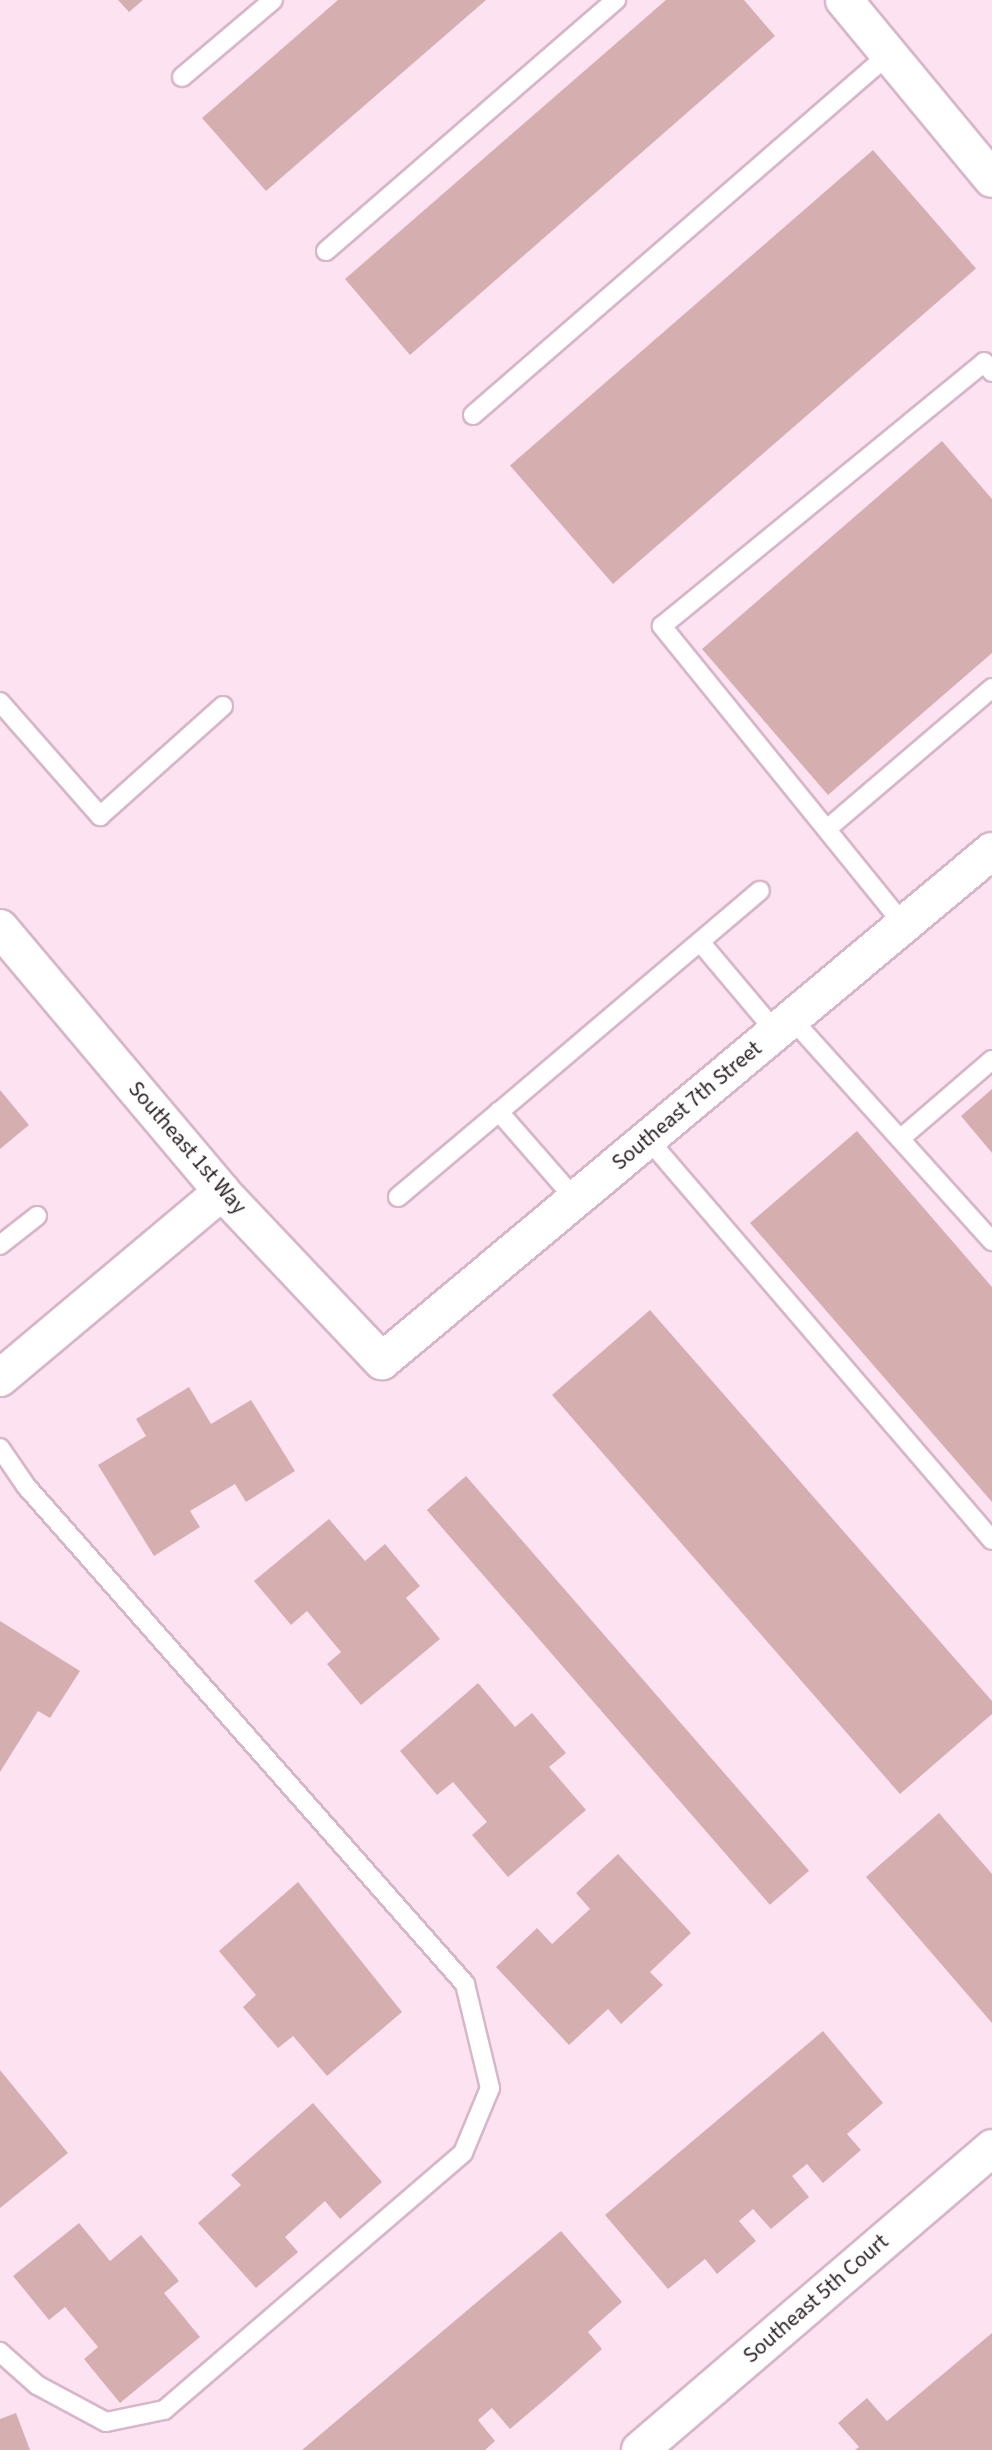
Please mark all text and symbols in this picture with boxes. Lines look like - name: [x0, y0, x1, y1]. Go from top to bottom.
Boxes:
- street label: Southeast 7th Street: [607, 1036, 767, 1176]
- street label: Southeast 1st Way: [122, 1076, 252, 1220]
- street label: Southeast 5th Court: [738, 2229, 894, 2369]

